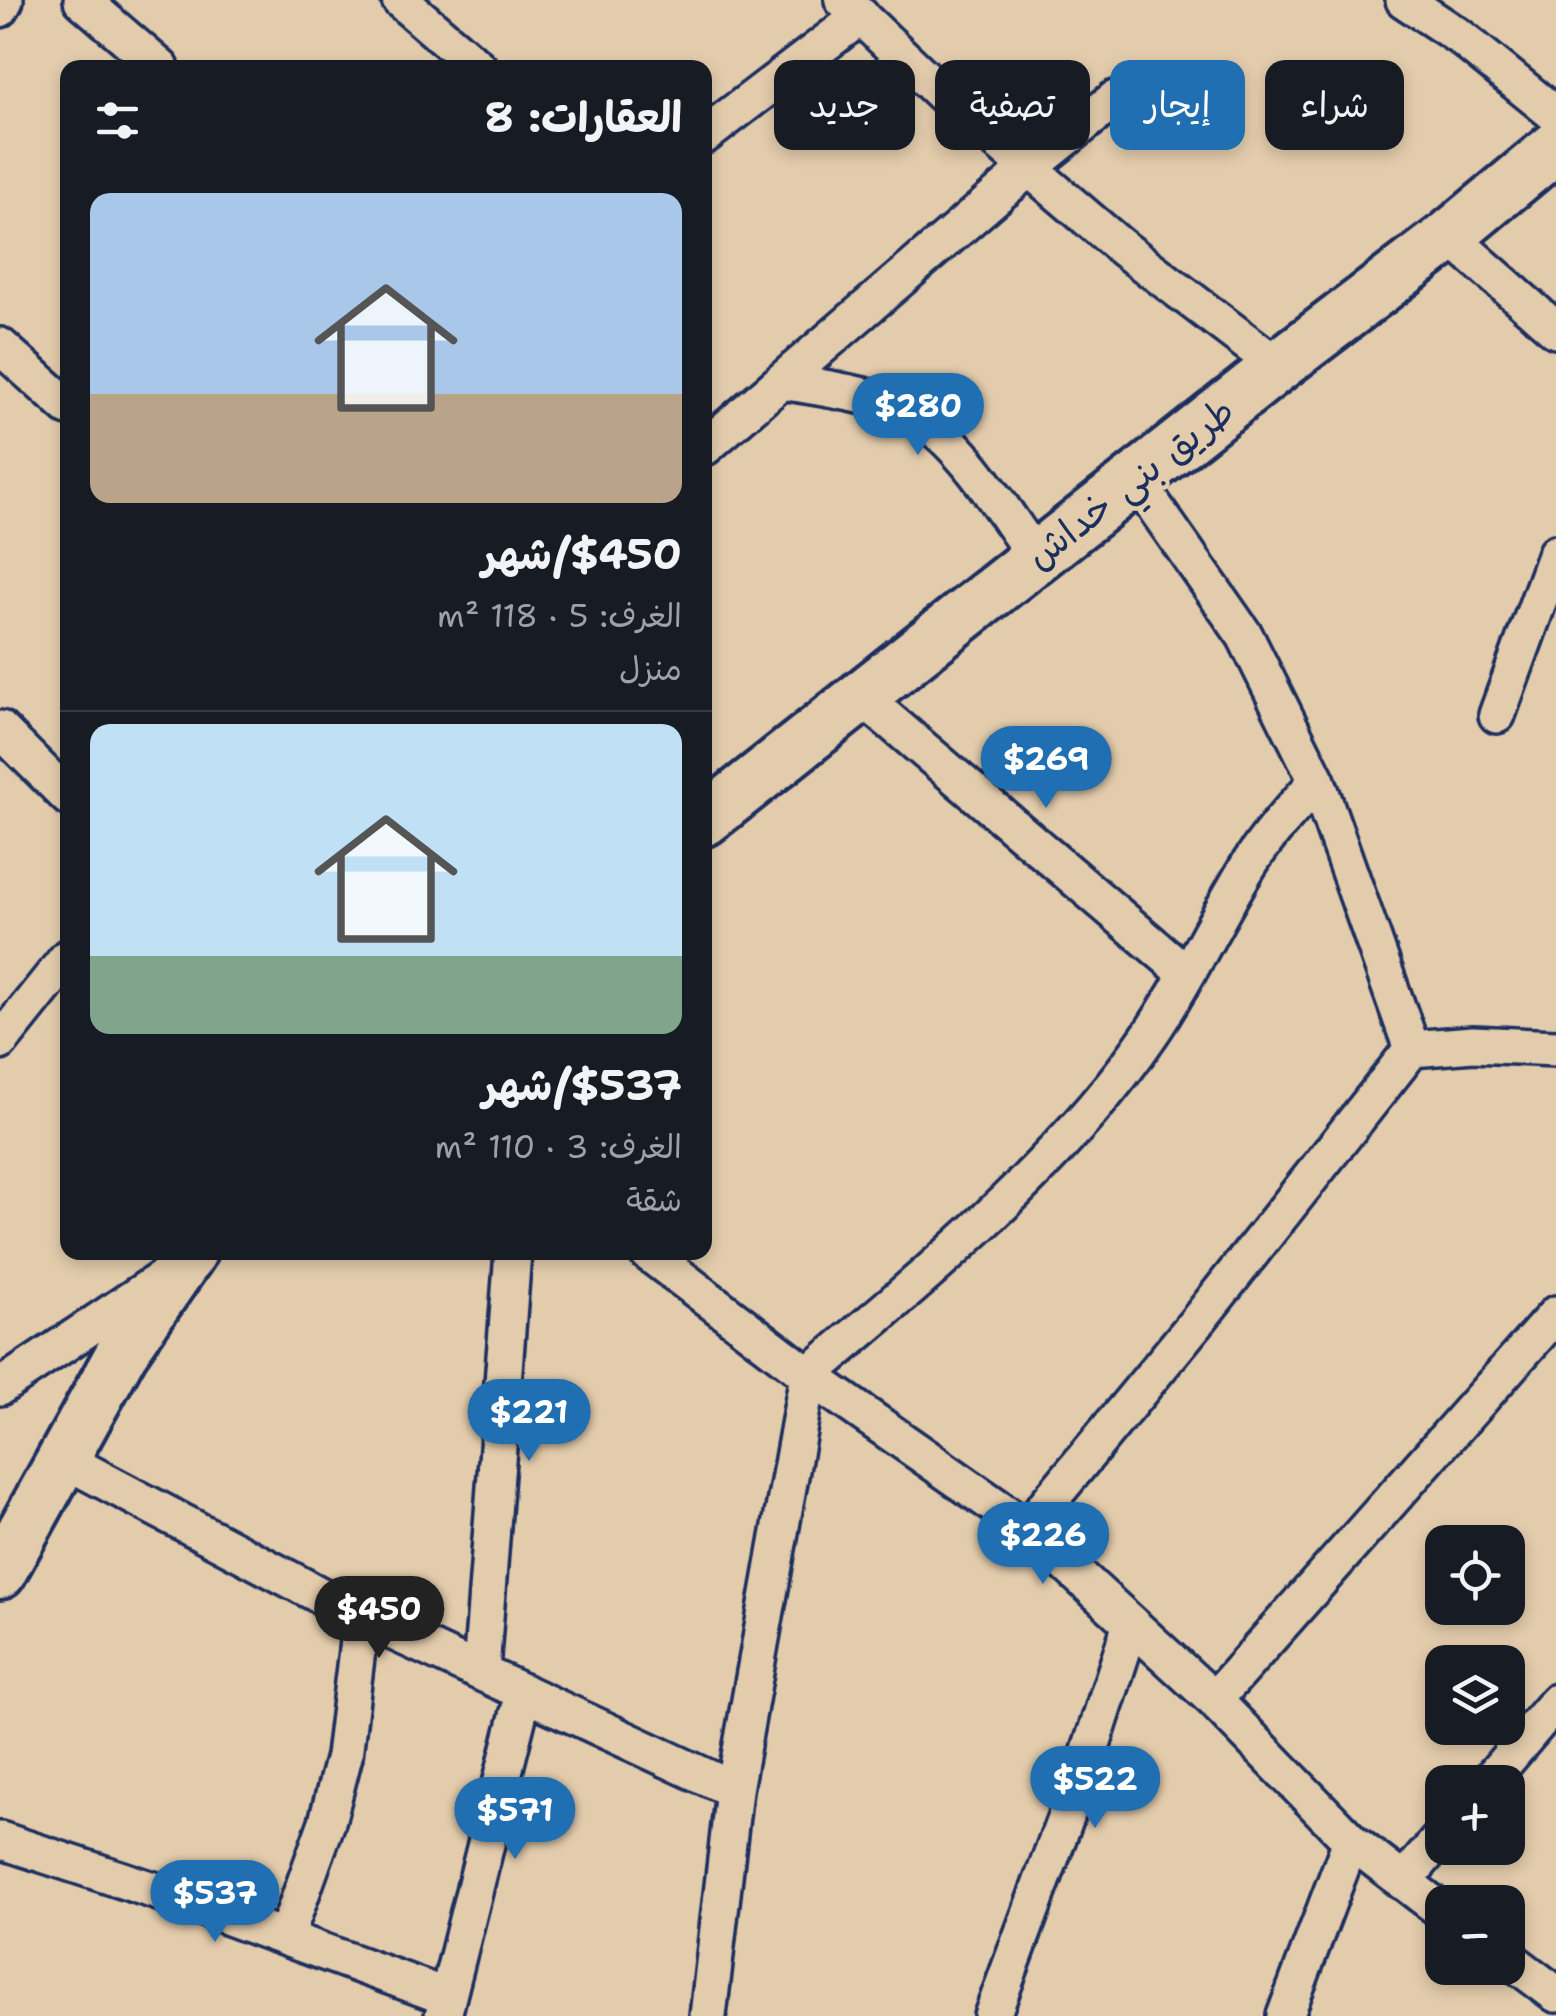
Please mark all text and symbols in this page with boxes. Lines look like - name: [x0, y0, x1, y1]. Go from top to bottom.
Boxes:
- chip: جديد: [774, 60, 915, 150]
- chip: تصفية: [935, 60, 1090, 150]
- chip: إيجار: [1110, 60, 1245, 150]
- chip: شراء: [1265, 60, 1404, 150]
- text: العقارات: 8: [484, 89, 682, 145]
- icon: filters: [90, 93, 145, 148]
- icon: home: [296, 258, 476, 438]
- pin: $280: [859, 373, 977, 458]
- text: $280: [874, 384, 962, 427]
- street label: طريق بني خداش: [1015, 385, 1250, 587]
- text: $450/شهر: [482, 526, 682, 582]
- text: الغرف: 5 · 118 m²: [437, 594, 682, 637]
- text: منزل: [619, 647, 682, 690]
- pin: $269: [987, 726, 1105, 811]
- text: $269: [1003, 737, 1089, 780]
- icon: home: [296, 789, 476, 969]
- text: $537/شهر: [482, 1057, 682, 1113]
- text: الغرف: 3 · 110 m²: [435, 1125, 682, 1168]
- text: شقة: [626, 1178, 682, 1221]
- pin: $221: [470, 1379, 588, 1464]
- text: $221: [490, 1390, 568, 1433]
- pin: $226: [984, 1502, 1102, 1587]
- text: $226: [999, 1513, 1087, 1556]
- map controls: [1425, 1525, 1525, 1985]
- button: locate: [1425, 1525, 1525, 1625]
- pin: $450: [320, 1576, 438, 1661]
- text: $450: [336, 1587, 422, 1630]
- button: layers: [1425, 1645, 1525, 1745]
- pin: $522: [1036, 1746, 1154, 1831]
- text: $522: [1052, 1757, 1138, 1800]
- button: +: [1425, 1765, 1525, 1865]
- pin: $571: [456, 1777, 574, 1862]
- text: $571: [476, 1788, 554, 1831]
- pin: $537: [156, 1860, 274, 1945]
- text: $537: [172, 1871, 258, 1914]
- button: −: [1425, 1885, 1525, 1985]

